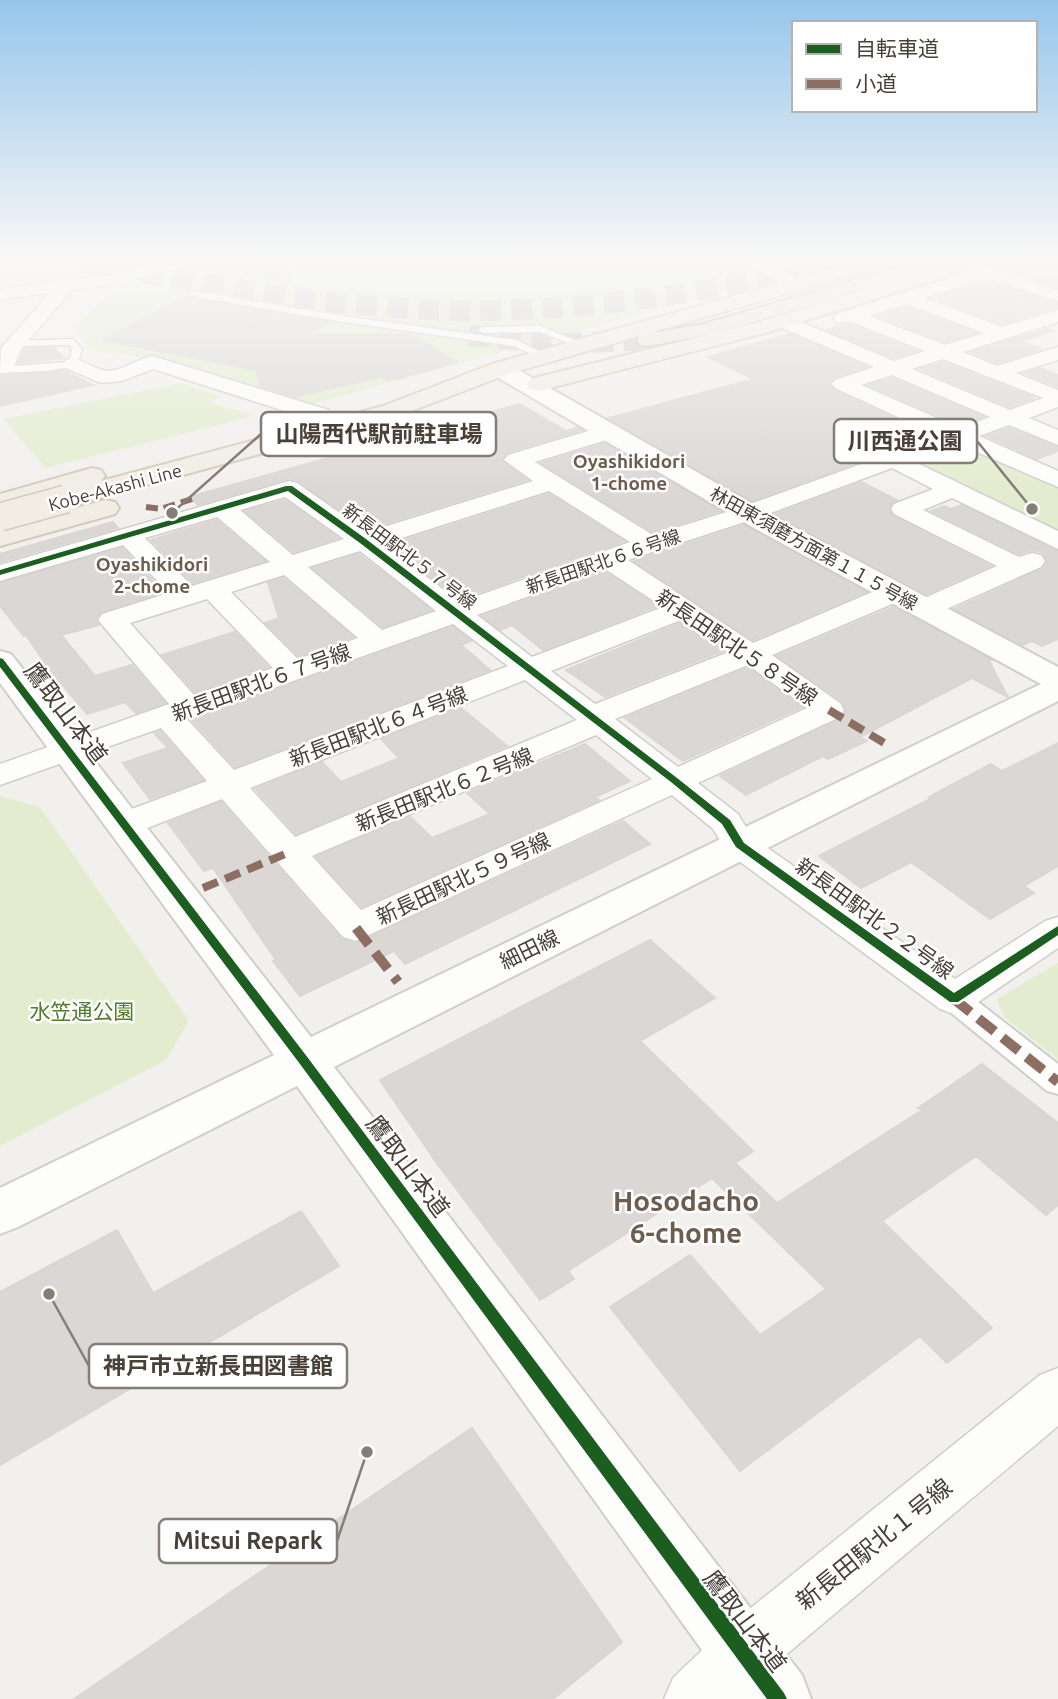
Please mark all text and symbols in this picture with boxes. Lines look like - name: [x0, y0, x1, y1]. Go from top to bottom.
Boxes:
- legend: [792, 21, 1037, 112]
- text: 自転車道: [855, 36, 939, 60]
- text: 小道: [855, 71, 897, 95]
- callout: 山陽西代駅前駐車場: [261, 412, 496, 456]
- callout: 川西通公園: [834, 419, 977, 463]
- text: 山陽西代駅前駐車場: [276, 421, 483, 446]
- text: 川西通公園: [848, 428, 963, 453]
- district label: Oyashikidori 1-chome: [573, 450, 685, 494]
- street label: Kobe-Akashi Line: [46, 460, 184, 514]
- street label: 林田東須磨方面第１１５号線: [707, 483, 921, 613]
- street label: 新長田駅北５７号線: [339, 499, 481, 613]
- street label: 新長田駅北６６号線: [523, 525, 683, 597]
- district label: Oyashikidori 2-chome: [96, 553, 208, 597]
- street label: 新長田駅北５８号線: [652, 584, 822, 710]
- street label: 新長田駅北６７号線: [168, 638, 354, 726]
- street label: 鷹取山本道: [19, 657, 113, 769]
- street label: 新長田駅北６４号線: [285, 681, 471, 771]
- street label: 新長田駅北６２号線: [352, 742, 536, 836]
- street label: 新長田駅北５９号線: [372, 827, 554, 929]
- street label: 新長田駅北２２号線: [791, 853, 959, 983]
- street label: 細田線: [495, 924, 563, 974]
- park label: 水笠通公園: [30, 999, 135, 1023]
- street label: 鷹取山本道: [361, 1110, 455, 1222]
- district label: Hosodacho 6-chome: [613, 1185, 759, 1248]
- callout: 神戸市立新長田図書館: [89, 1344, 347, 1388]
- text: 神戸市立新長田図書館: [103, 1353, 333, 1378]
- street label: 新長田駅北１号線: [791, 1473, 957, 1615]
- callout: Mitsui Repark: [159, 1519, 337, 1563]
- text: Mitsui Repark: [173, 1528, 323, 1553]
- street label: 鷹取山本道: [698, 1565, 792, 1677]

